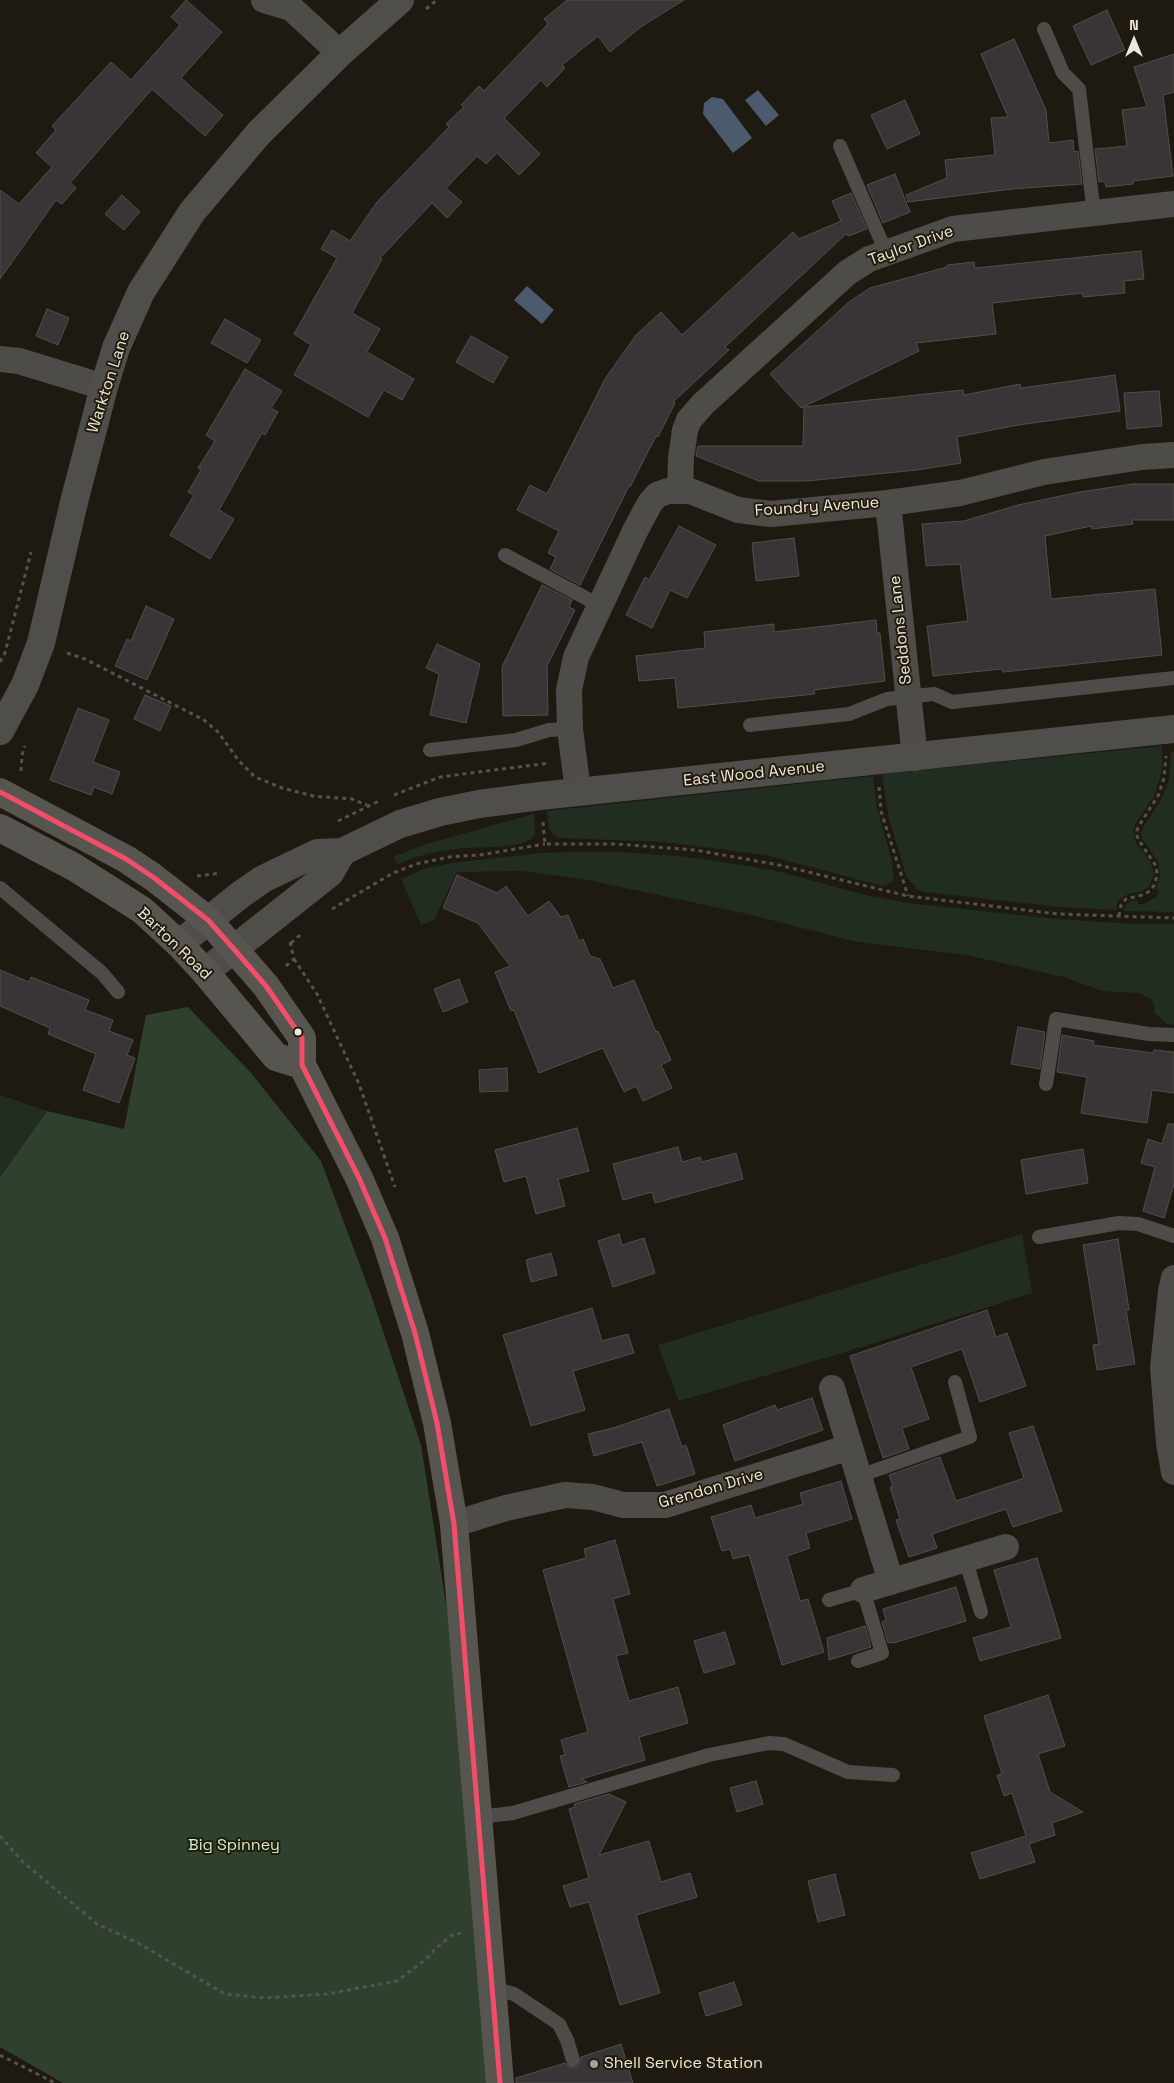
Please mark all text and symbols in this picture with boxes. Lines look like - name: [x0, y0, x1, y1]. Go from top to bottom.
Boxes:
- north arrow: [1109, 15, 1159, 65]
- text: N: [1129, 16, 1139, 34]
- street label: Taylor Drive: [866, 222, 956, 270]
- street label: Warkton Lane: [84, 329, 134, 435]
- street label: Foundry Avenue: [754, 493, 880, 521]
- street label: Seddons Lane: [886, 575, 916, 685]
- street label: East Wood Avenue: [682, 757, 826, 791]
- street label: Barton Road: [133, 904, 215, 984]
- unlabelled marker: [293, 1027, 303, 1037]
- street label: Grendon Drive: [656, 1465, 766, 1513]
- park label: Big Spinney: [188, 1836, 280, 1856]
- place label: Shell Service Station: [604, 2054, 763, 2074]
- marker: Shell Service Station: [588, 2058, 600, 2070]

